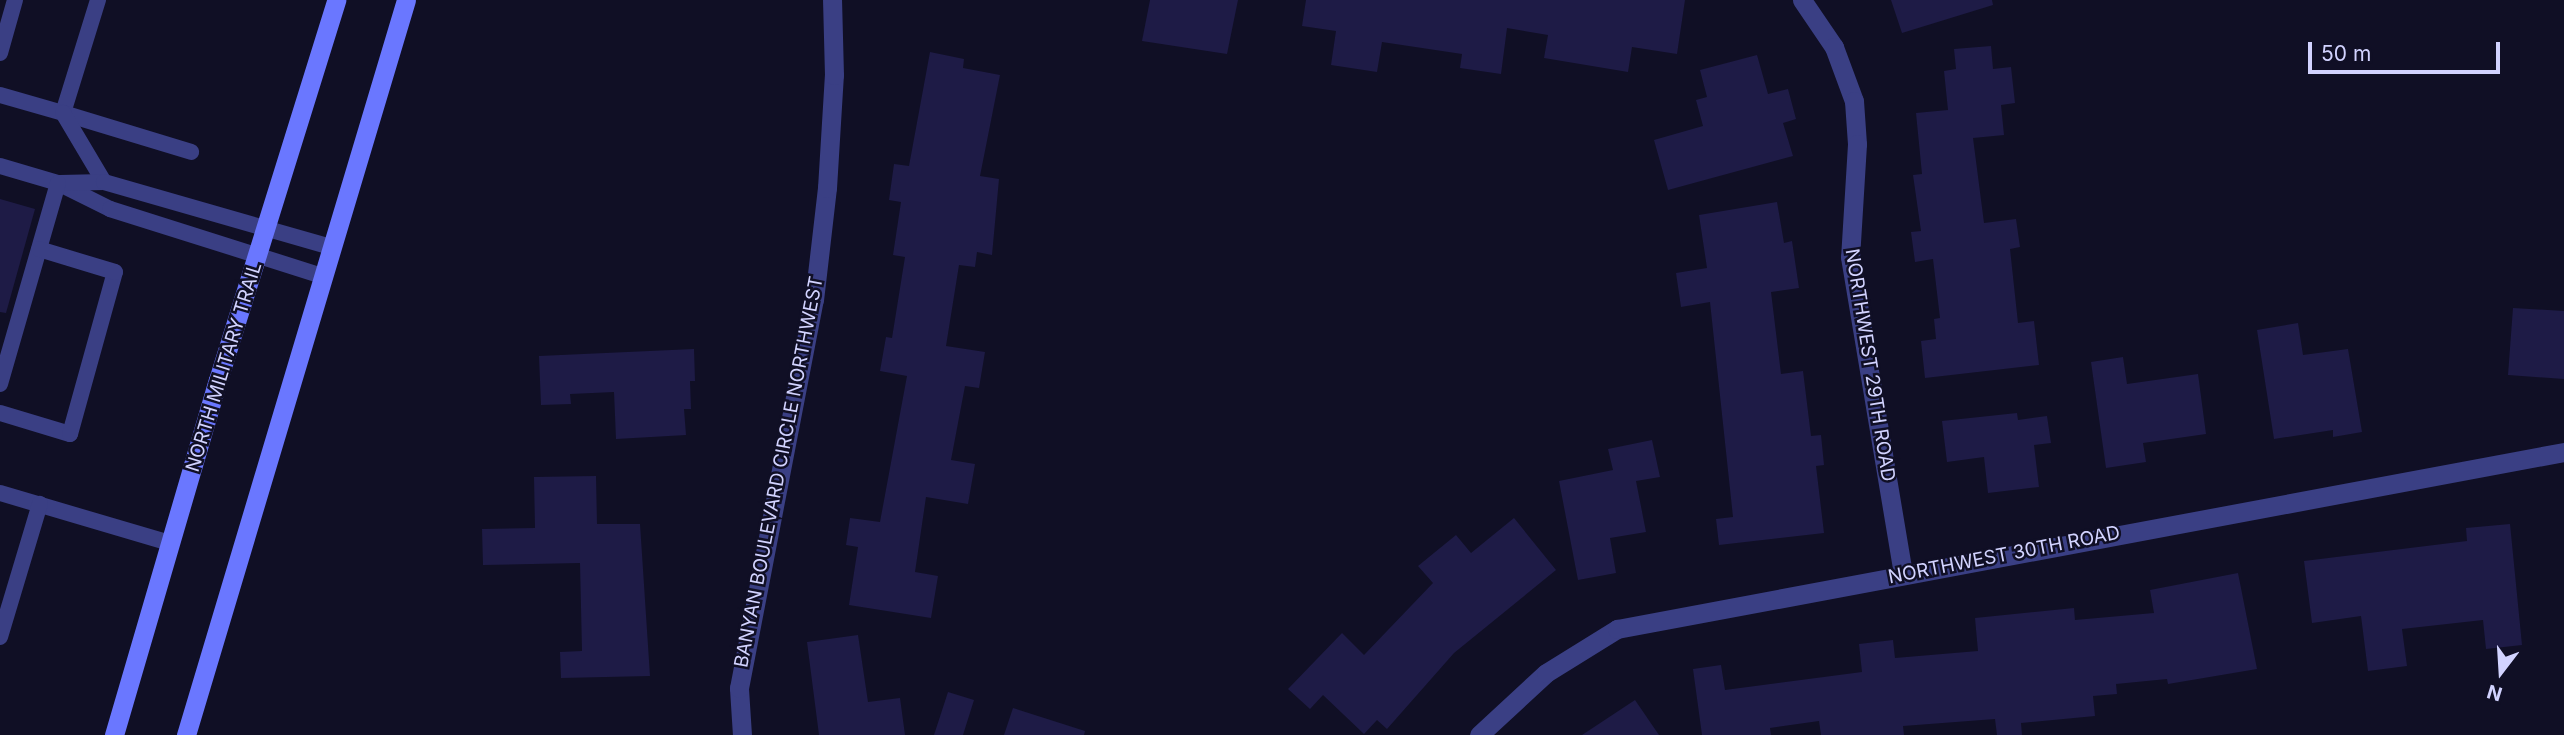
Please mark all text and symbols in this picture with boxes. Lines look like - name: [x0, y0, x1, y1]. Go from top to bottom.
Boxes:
- scale bar: [2312, 28, 2504, 72]
- text: 50 m: [2321, 41, 2371, 66]
- street label: NORTHWEST 29TH ROAD: [1840, 247, 1900, 483]
- street label: NORTH MILITARY TRAIL: [181, 259, 267, 475]
- street label: BANYAN BOULEVARD CIRCLE NORTHWEST: [730, 274, 828, 670]
- street label: NORTHWEST 30TH ROAD: [1886, 521, 2122, 589]
- north arrow: [2466, 637, 2536, 707]
- text: N: [2484, 679, 2505, 706]

